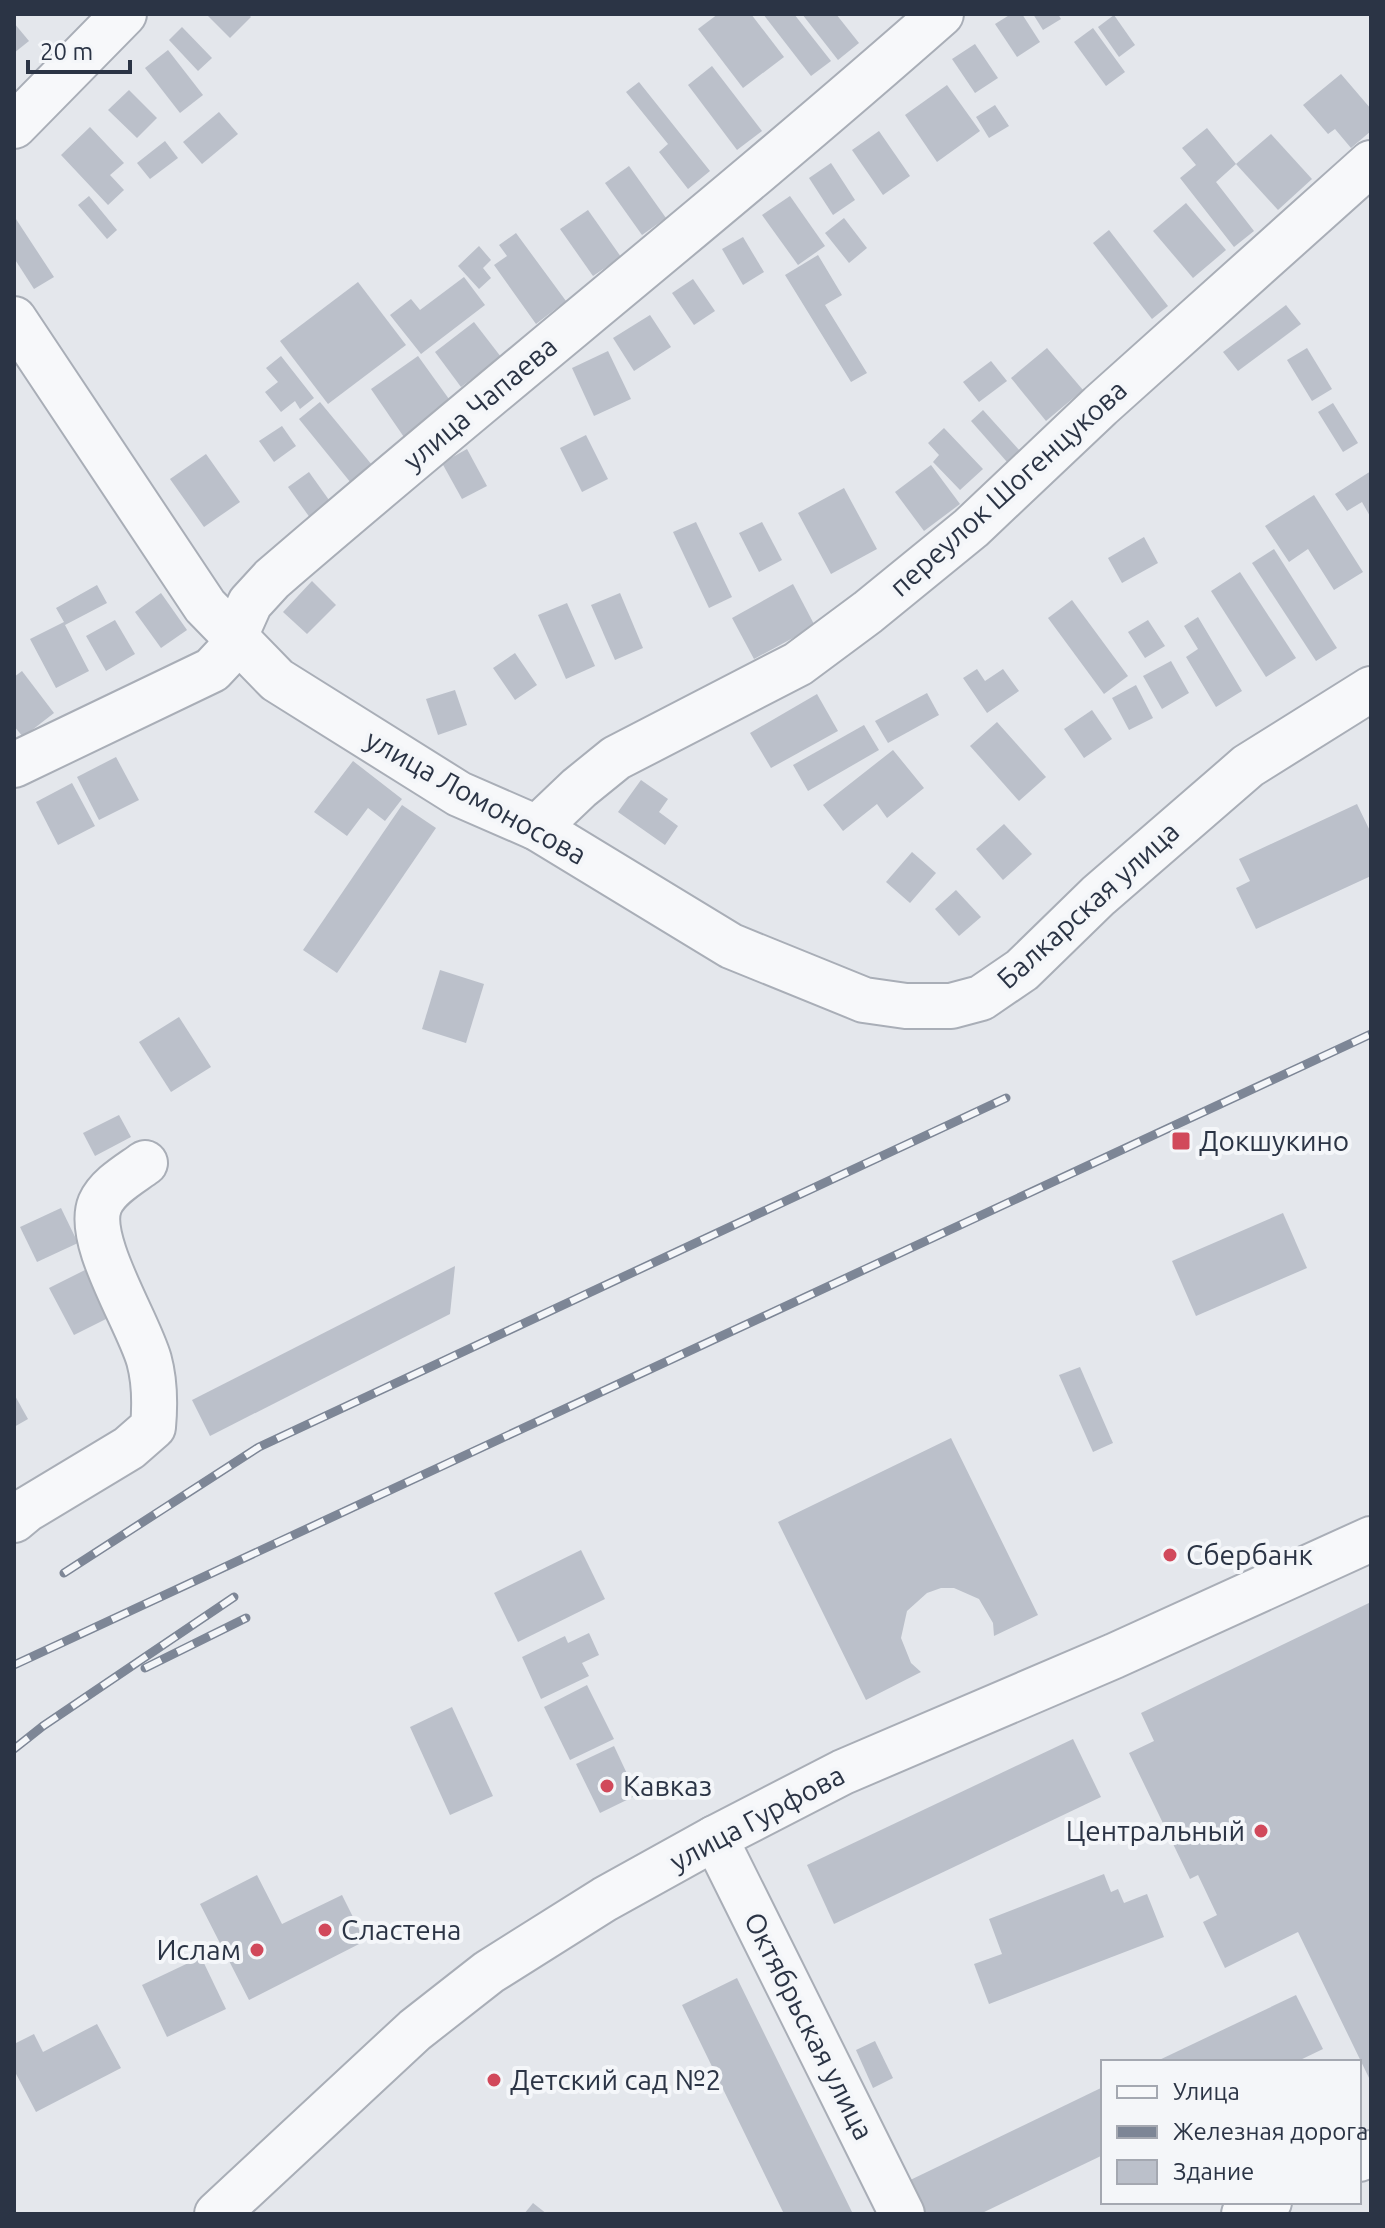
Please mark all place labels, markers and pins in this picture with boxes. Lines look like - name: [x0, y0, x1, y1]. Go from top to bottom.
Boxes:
- place label: Докшукино: [1199, 1125, 1349, 1156]
- marker: Докшукино: [1170, 1130, 1192, 1152]
- place label: Сбербанк: [1186, 1539, 1313, 1570]
- marker: Сбербанк: [1161, 1546, 1179, 1564]
- place label: Кавказ: [623, 1770, 712, 1801]
- marker: Кавказ: [598, 1777, 616, 1795]
- place label: Центральный: [1066, 1815, 1245, 1846]
- marker: Центральный: [1252, 1822, 1270, 1840]
- place label: Сластена: [341, 1914, 462, 1945]
- marker: Сластена: [316, 1921, 334, 1939]
- place label: Ислам: [156, 1934, 241, 1965]
- marker: Ислам: [248, 1941, 266, 1959]
- place label: Детский сад №2: [510, 2064, 721, 2095]
- marker: Детский сад №2: [485, 2071, 503, 2089]

